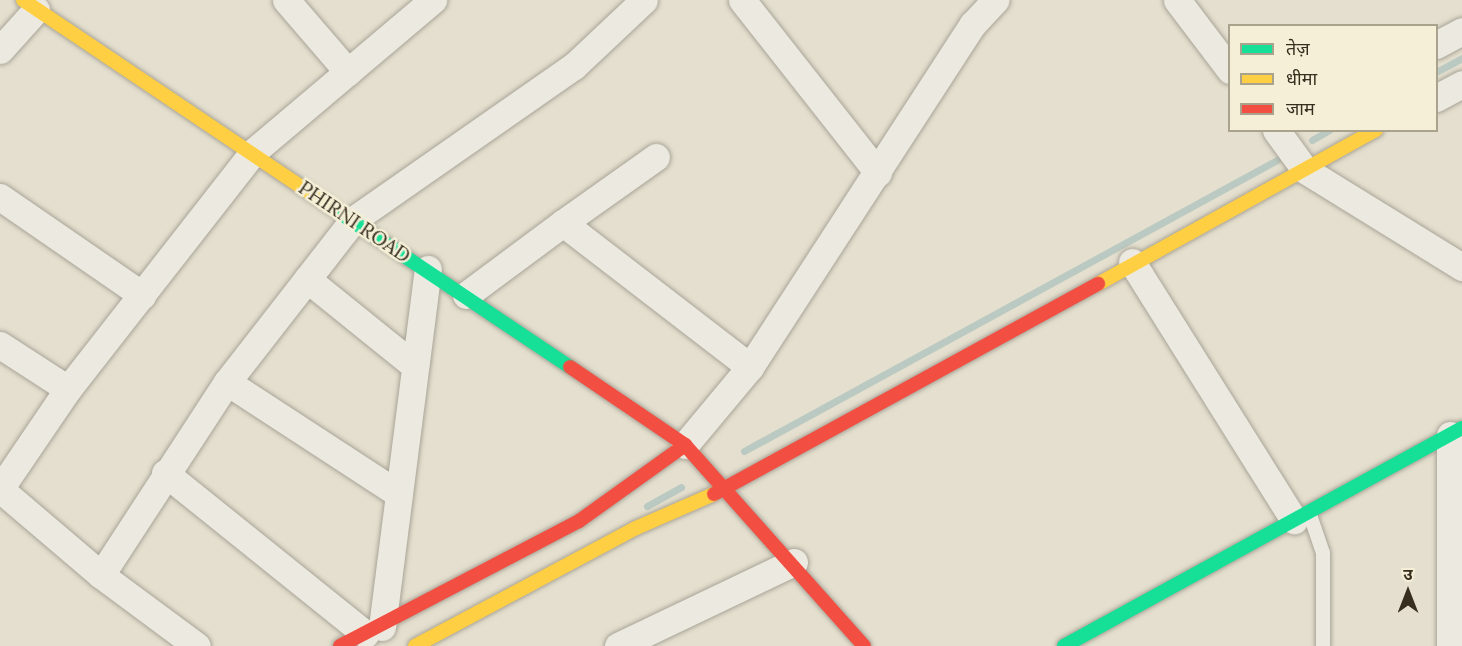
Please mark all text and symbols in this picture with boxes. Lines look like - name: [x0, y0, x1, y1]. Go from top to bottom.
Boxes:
- legend: [1228, 24, 1438, 132]
- text: तेज़: [1286, 37, 1310, 60]
- text: धीमा: [1286, 67, 1317, 90]
- text: जाम: [1286, 97, 1315, 120]
- street label: PHIRNI ROAD: [295, 175, 415, 267]
- north arrow: [1378, 562, 1438, 622]
- text: उ: [1403, 564, 1413, 584]

